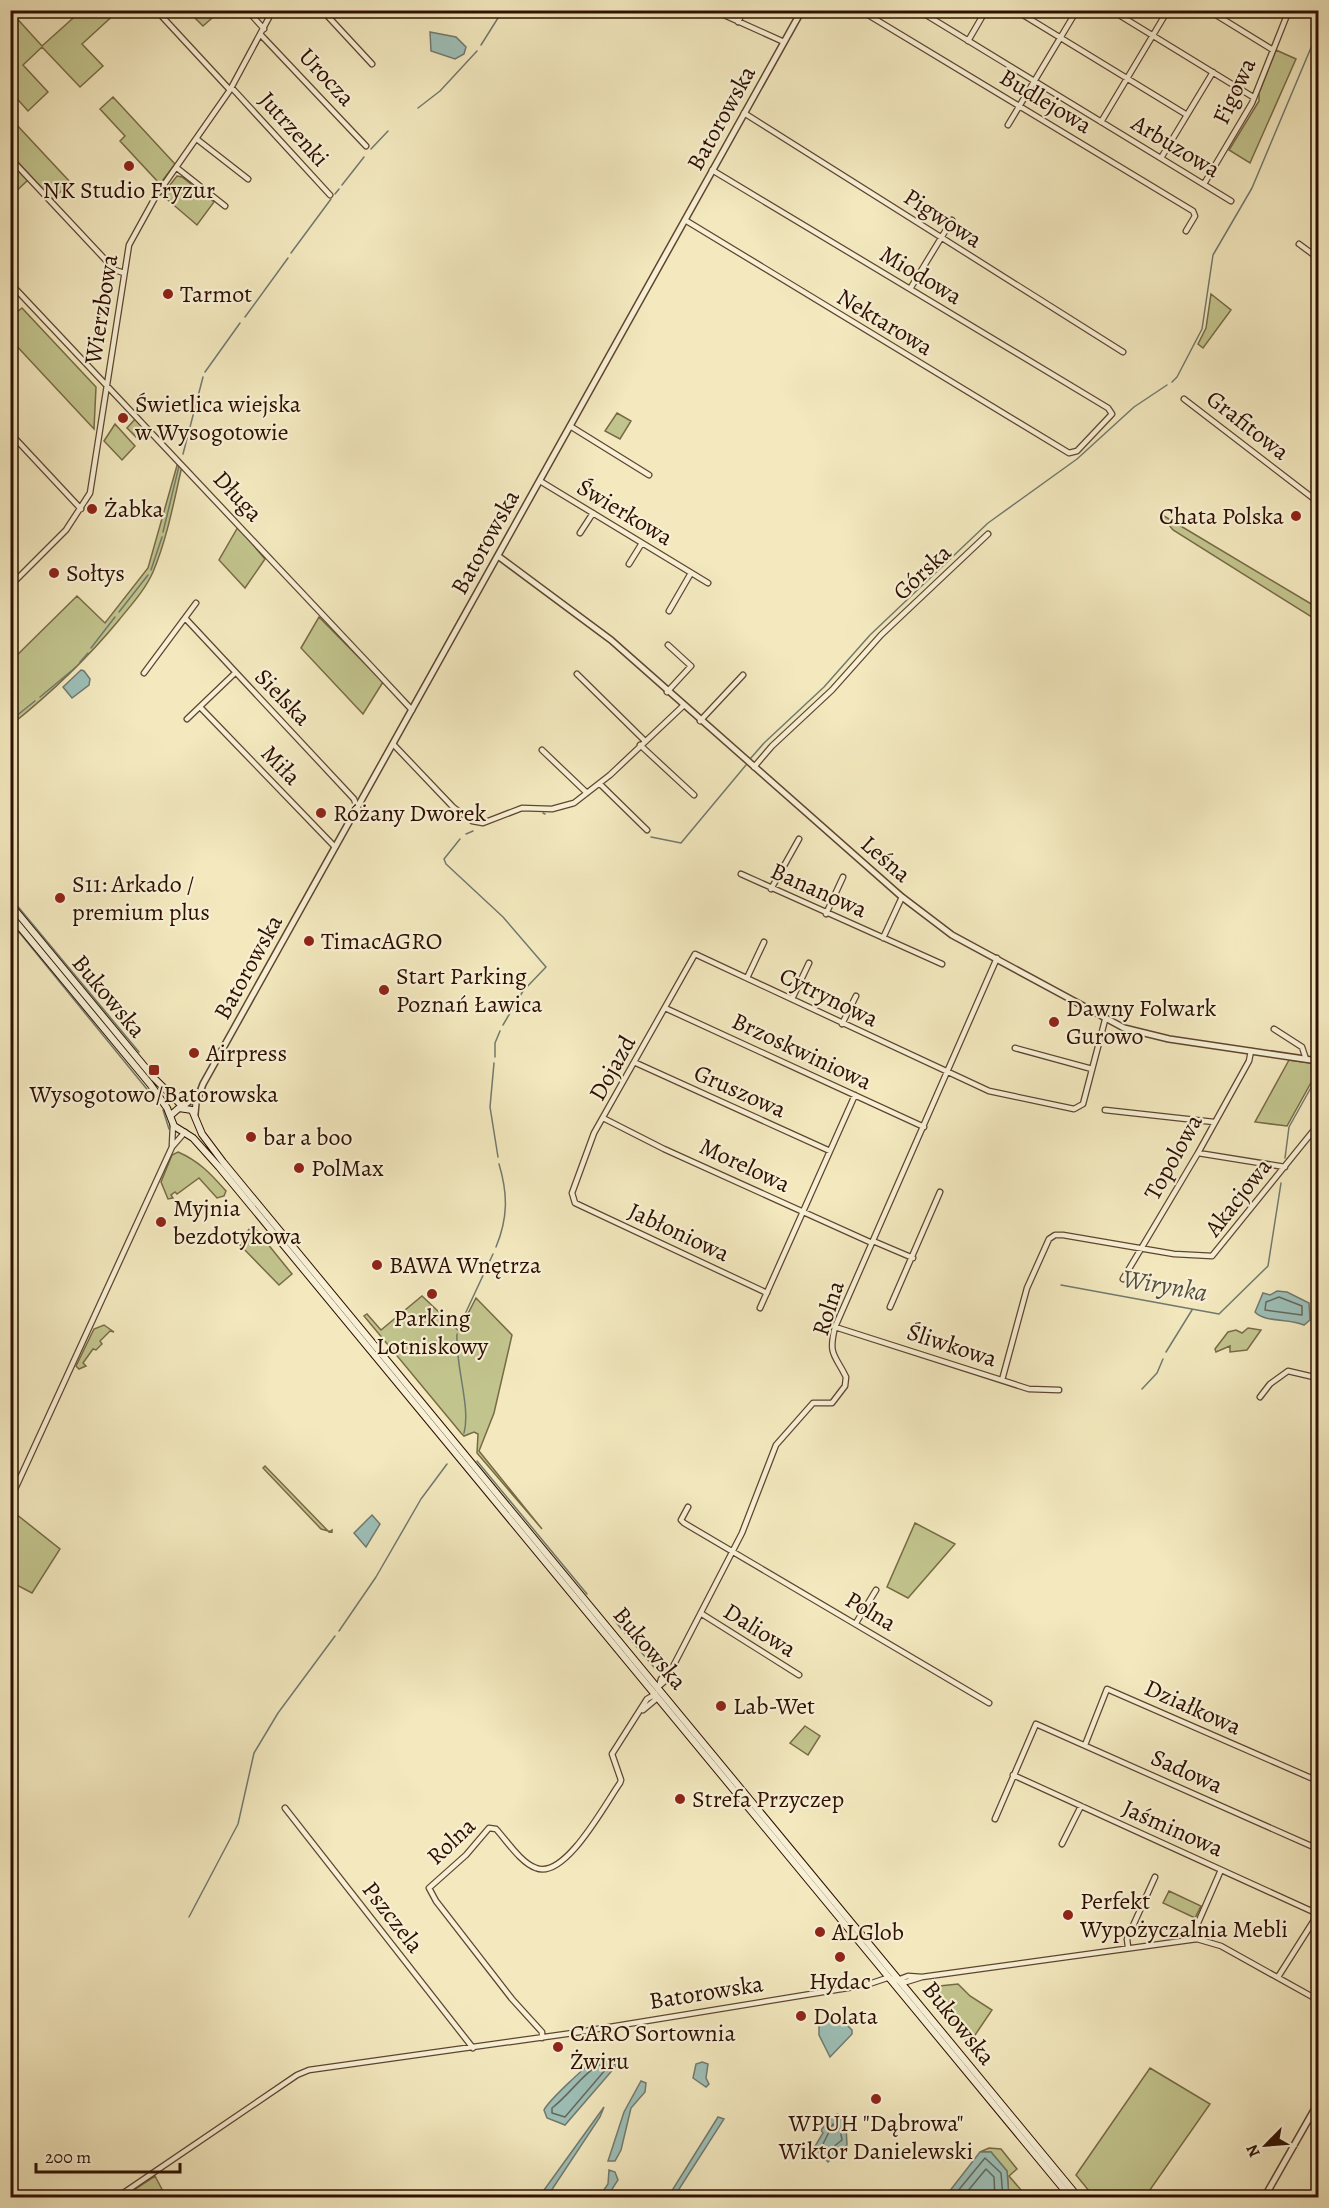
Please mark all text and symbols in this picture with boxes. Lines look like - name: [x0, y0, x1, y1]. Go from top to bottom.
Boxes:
- street label: Urocza: [292, 41, 363, 114]
- street label: Figowa: [1205, 52, 1264, 129]
- street label: Batorowska: [679, 59, 763, 176]
- street label: Budlejowa: [994, 61, 1099, 141]
- street label: Jutrzenki: [252, 85, 336, 173]
- street label: Arbuzowa: [1125, 106, 1227, 185]
- marker: NK Studio Fryzur: [122, 159, 136, 173]
- place label: NK Studio Fryzur: [43, 174, 215, 206]
- street label: Pigwowa: [898, 181, 989, 256]
- street label: Miodowa: [874, 238, 969, 313]
- street label: Wierzbowa: [76, 251, 126, 367]
- place label: Tarmot: [180, 278, 252, 310]
- street label: Nektarowa: [831, 281, 940, 364]
- marker: Tarmot: [161, 287, 175, 301]
- street label: Grafitowa: [1200, 383, 1297, 468]
- place label: Świetlica wiejska w Wysogotowie: [134, 388, 302, 448]
- marker: Świetlica wiejska w Wysogotowie: [116, 411, 130, 425]
- street label: Długa: [206, 463, 270, 529]
- street label: Świerkowa: [571, 471, 680, 554]
- street label: Batorowska: [443, 483, 527, 600]
- place label: Żabka: [104, 493, 164, 525]
- place label: Chata Polska: [1159, 500, 1285, 532]
- marker: Żabka: [85, 502, 99, 516]
- marker: Chata Polska: [1289, 509, 1303, 523]
- street label: Górska: [886, 536, 959, 607]
- place label: Sołtys: [66, 557, 125, 589]
- marker: Sołtys: [47, 566, 61, 580]
- street label: Sielska: [248, 661, 319, 733]
- street label: Miła: [254, 738, 309, 793]
- place label: Różany Dworek: [333, 797, 487, 829]
- marker: Różany Dworek: [314, 806, 328, 820]
- street label: Leśna: [854, 828, 919, 890]
- street label: Bananowa: [766, 855, 873, 926]
- place label: S11: Arkado / premium plus: [72, 868, 210, 928]
- marker: S11: Arkado / premium plus: [53, 891, 67, 905]
- street label: Batorowska: [206, 908, 290, 1025]
- place label: TimacAGRO: [321, 925, 442, 957]
- marker: TimacAGRO: [302, 934, 316, 948]
- street label: Bukowska: [65, 948, 154, 1045]
- street label: Cytrynowa: [774, 959, 884, 1035]
- place label: Start Parking Poznań Ławica: [396, 960, 543, 1020]
- marker: Start Parking Poznań Ławica: [377, 983, 391, 997]
- place label: Dawny Folwark Gurowo: [1066, 992, 1217, 1052]
- street label: Brzoskwiniowa: [727, 1005, 878, 1098]
- marker: Dawny Folwark Gurowo: [1047, 1015, 1061, 1029]
- street label: Dojazd: [581, 1030, 643, 1106]
- place label: Airpress: [205, 1037, 287, 1069]
- marker: Airpress: [187, 1046, 201, 1060]
- street label: Gruszowa: [689, 1057, 792, 1126]
- marker: Wysogotowo/Batorowska: [147, 1063, 161, 1077]
- place label: Wysogotowo/Batorowska: [29, 1078, 279, 1110]
- street label: Topolowa: [1136, 1108, 1210, 1206]
- place label: bar a boo: [263, 1121, 352, 1153]
- marker: bar a boo: [244, 1130, 258, 1144]
- street label: Morelowa: [694, 1130, 796, 1200]
- street label: Akacjowa: [1197, 1150, 1279, 1244]
- place label: PolMax: [311, 1152, 384, 1184]
- marker: PolMax: [292, 1161, 306, 1175]
- place label: Myjnia bezdotykowa: [173, 1192, 302, 1252]
- street label: Jabłoniowa: [623, 1195, 736, 1270]
- marker: Myjnia bezdotykowa: [154, 1215, 168, 1229]
- place label: BAWA Wnętrza: [389, 1249, 542, 1281]
- marker: BAWA Wnętrza: [370, 1258, 384, 1272]
- water label: Wirynka: [1120, 1261, 1210, 1310]
- street label: Rolna: [804, 1276, 852, 1340]
- marker: Parking Lotniskowy: [425, 1287, 439, 1301]
- place label: Parking Lotniskowy: [376, 1302, 488, 1362]
- street label: Śliwkowa: [903, 1315, 1002, 1375]
- street label: Polna: [839, 1583, 903, 1639]
- street label: Daliowa: [718, 1595, 803, 1665]
- street label: Bukowska: [606, 1600, 695, 1697]
- street label: Działkowa: [1139, 1671, 1247, 1743]
- place label: Lab-Wet: [733, 1690, 815, 1722]
- marker: Lab-Wet: [714, 1699, 728, 1713]
- street label: Sadowa: [1146, 1741, 1229, 1801]
- place label: Strefa Przyczep: [692, 1783, 844, 1815]
- marker: Strefa Przyczep: [673, 1792, 687, 1806]
- street label: Jaśminowa: [1118, 1792, 1229, 1865]
- street label: Rolna: [420, 1810, 483, 1872]
- street label: Pszczela: [355, 1874, 432, 1960]
- place label: Perfekt Wypożyczalnia Mebli: [1079, 1885, 1288, 1945]
- marker: Perfekt Wypożyczalnia Mebli: [1061, 1908, 1075, 1922]
- place label: ALGlob: [831, 1916, 904, 1948]
- marker: ALGlob: [813, 1925, 827, 1939]
- marker: Hydac: [833, 1950, 847, 1964]
- place label: Hydac: [809, 1965, 871, 1997]
- street label: Batorowska: [647, 1967, 766, 2017]
- street label: Bukowska: [915, 1974, 1003, 2072]
- place label: Dolata: [813, 2000, 879, 2032]
- marker: Dolata: [794, 2009, 808, 2023]
- place label: CARO Sortownia Żwiru: [570, 2017, 737, 2077]
- marker: CARO Sortownia Żwiru: [551, 2040, 565, 2054]
- marker: WPUH "Dąbrowa" Wiktor Danielewski: [869, 2092, 883, 2106]
- place label: WPUH "Dąbrowa" Wiktor Danielewski: [778, 2107, 973, 2167]
- north arrow: [1236, 2115, 1296, 2175]
- scale bar: [36, 2136, 180, 2174]
- text: N: [1241, 2141, 1266, 2161]
- text: 200 m: [45, 2145, 91, 2169]

